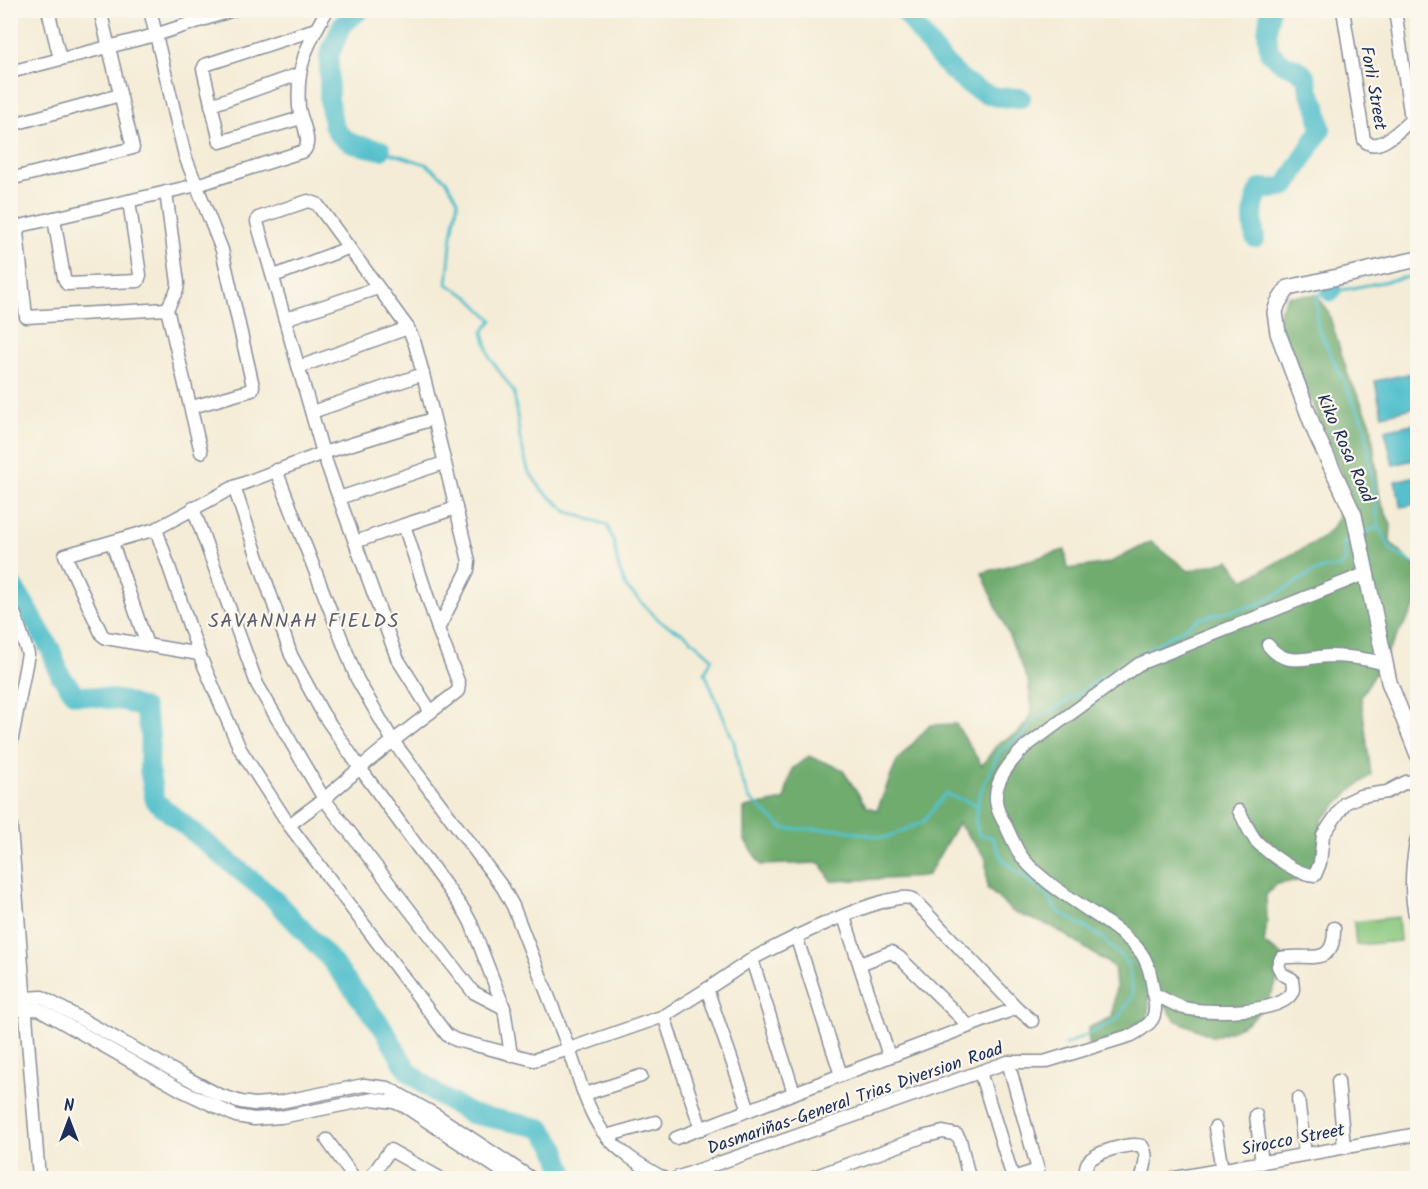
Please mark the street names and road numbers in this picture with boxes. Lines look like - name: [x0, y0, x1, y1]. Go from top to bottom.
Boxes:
- street label: Forli Street: [1351, 44, 1394, 134]
- street label: Kiko Rosa Road: [1308, 389, 1382, 509]
- street label: Dasmariñas-General Trias Diversion Road: [704, 1035, 1008, 1164]
- street label: Sirocco Street: [1239, 1116, 1349, 1165]

